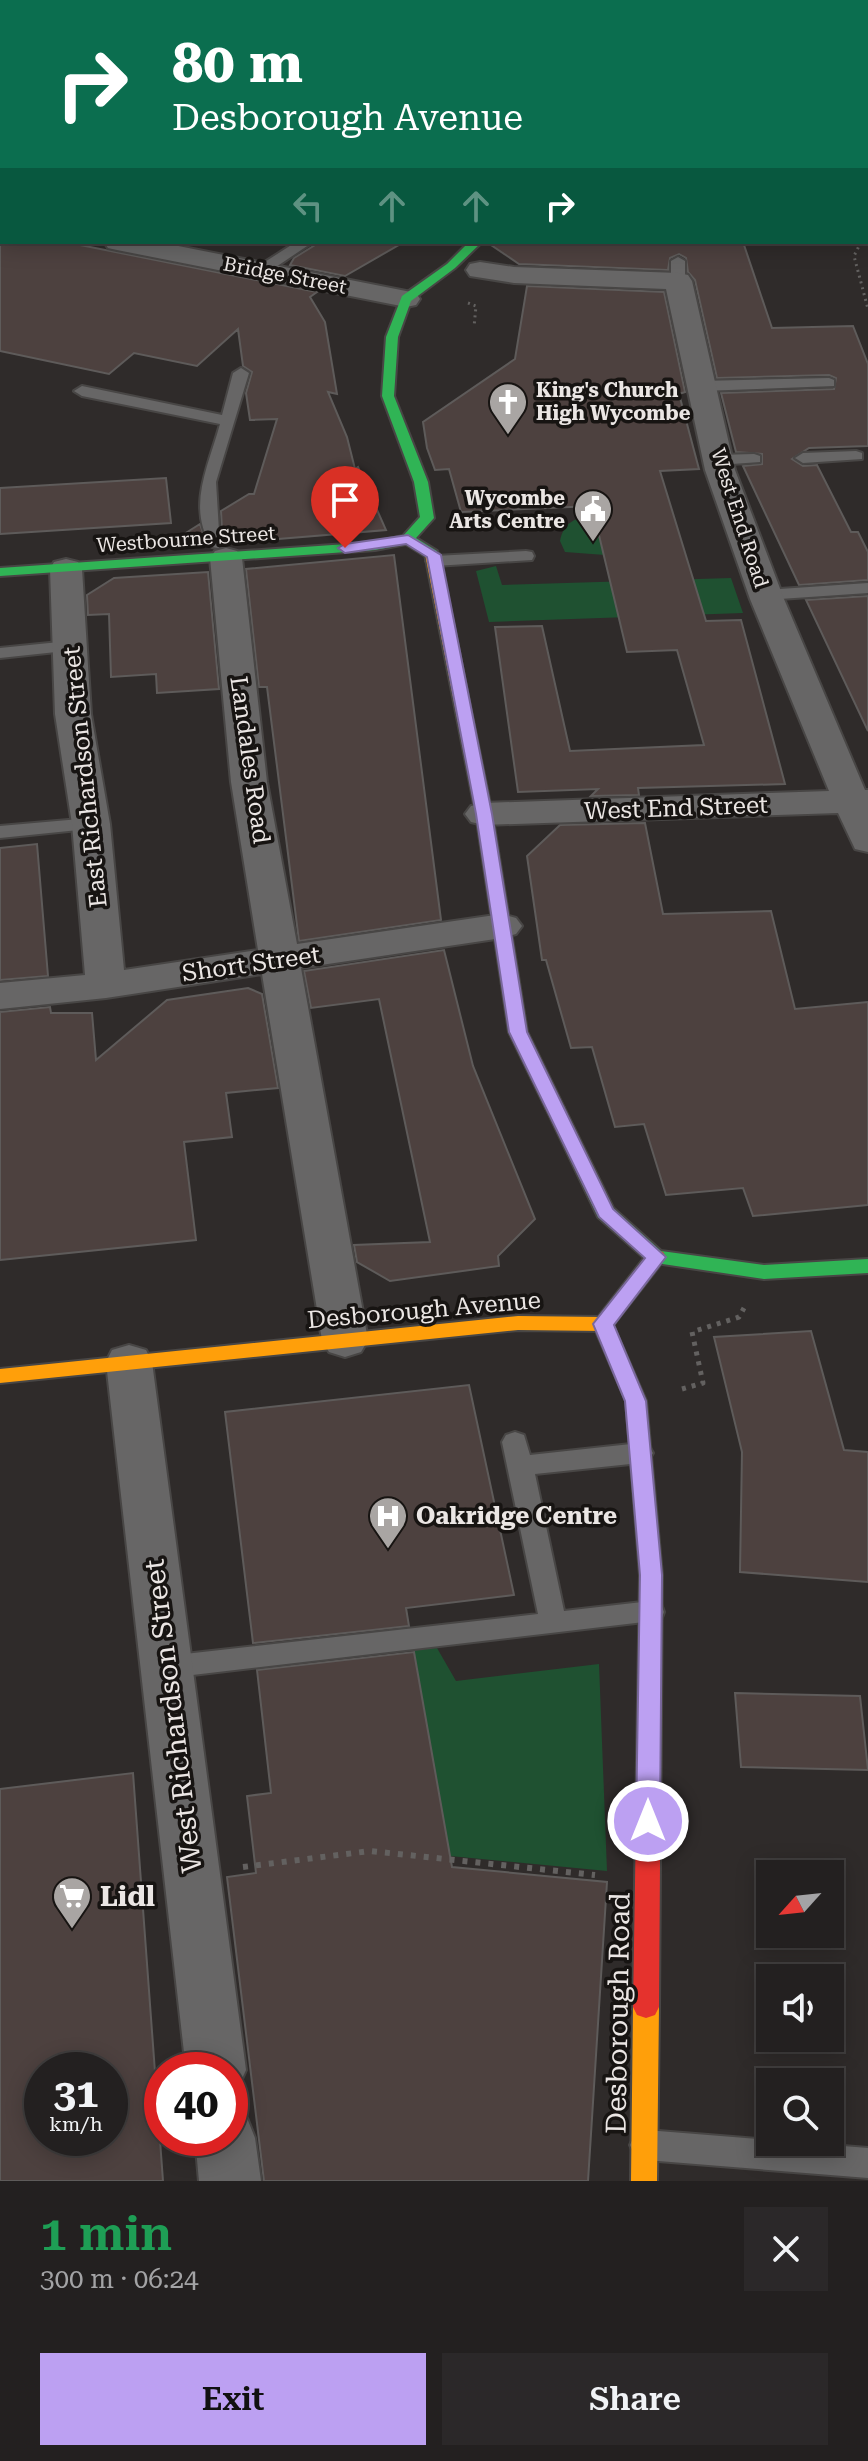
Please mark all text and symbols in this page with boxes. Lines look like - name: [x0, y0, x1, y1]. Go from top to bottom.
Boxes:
- text: 80 m: [172, 30, 303, 96]
- icon: right: [40, 32, 144, 136]
- text: Desborough Avenue: [172, 97, 523, 139]
- icon: left: [286, 184, 330, 228]
- icon: ahead: [370, 184, 414, 228]
- icon: ahead: [454, 184, 498, 228]
- icon: right: [538, 184, 582, 228]
- street label: Bridge Street: [221, 251, 349, 299]
- place label: King's Church High Wycombe: [536, 378, 691, 425]
- church icon: King's Church High Wycombe: [487, 381, 529, 436]
- street label: West End Road: [706, 445, 774, 591]
- pin: [311, 466, 379, 548]
- icon: arrive: [323, 478, 367, 522]
- place label: Wycombe Arts Centre: [449, 486, 565, 533]
- public building icon: Wycombe Arts Centre: [572, 488, 614, 543]
- street label: Westbourne Street: [96, 521, 277, 557]
- street label: East Richardson Street: [57, 645, 113, 909]
- street label: Landales Road: [224, 674, 276, 846]
- street label: West End Street: [584, 791, 769, 825]
- street label: Short Street: [180, 940, 322, 988]
- street label: Desborough Avenue: [306, 1286, 542, 1334]
- hospital icon: Oakridge Centre: [367, 1495, 409, 1550]
- place label: Oakridge Centre: [416, 1502, 617, 1530]
- street label: West Richardson Street: [137, 1557, 209, 1875]
- position arrow: [606, 1779, 690, 1863]
- north arrow: [756, 1860, 844, 1948]
- map controls: [756, 1860, 844, 2156]
- supermarket icon: Lidl: [51, 1875, 93, 1930]
- place label: Lidl: [100, 1880, 155, 1913]
- street label: Desborough Road: [599, 1892, 637, 2134]
- button: sound: [756, 1964, 844, 2052]
- speed limit sign: 40: [144, 2052, 248, 2156]
- button: search: [756, 2068, 844, 2156]
- text: 31: [54, 2070, 98, 2117]
- text: km/h: [49, 2112, 103, 2136]
- text: 1 min: [40, 2206, 172, 2262]
- button: close: [744, 2207, 828, 2291]
- text: 300 m · 06:24: [40, 2264, 199, 2294]
- button: Exit: [40, 2353, 426, 2445]
- button: Share: [442, 2353, 828, 2445]

